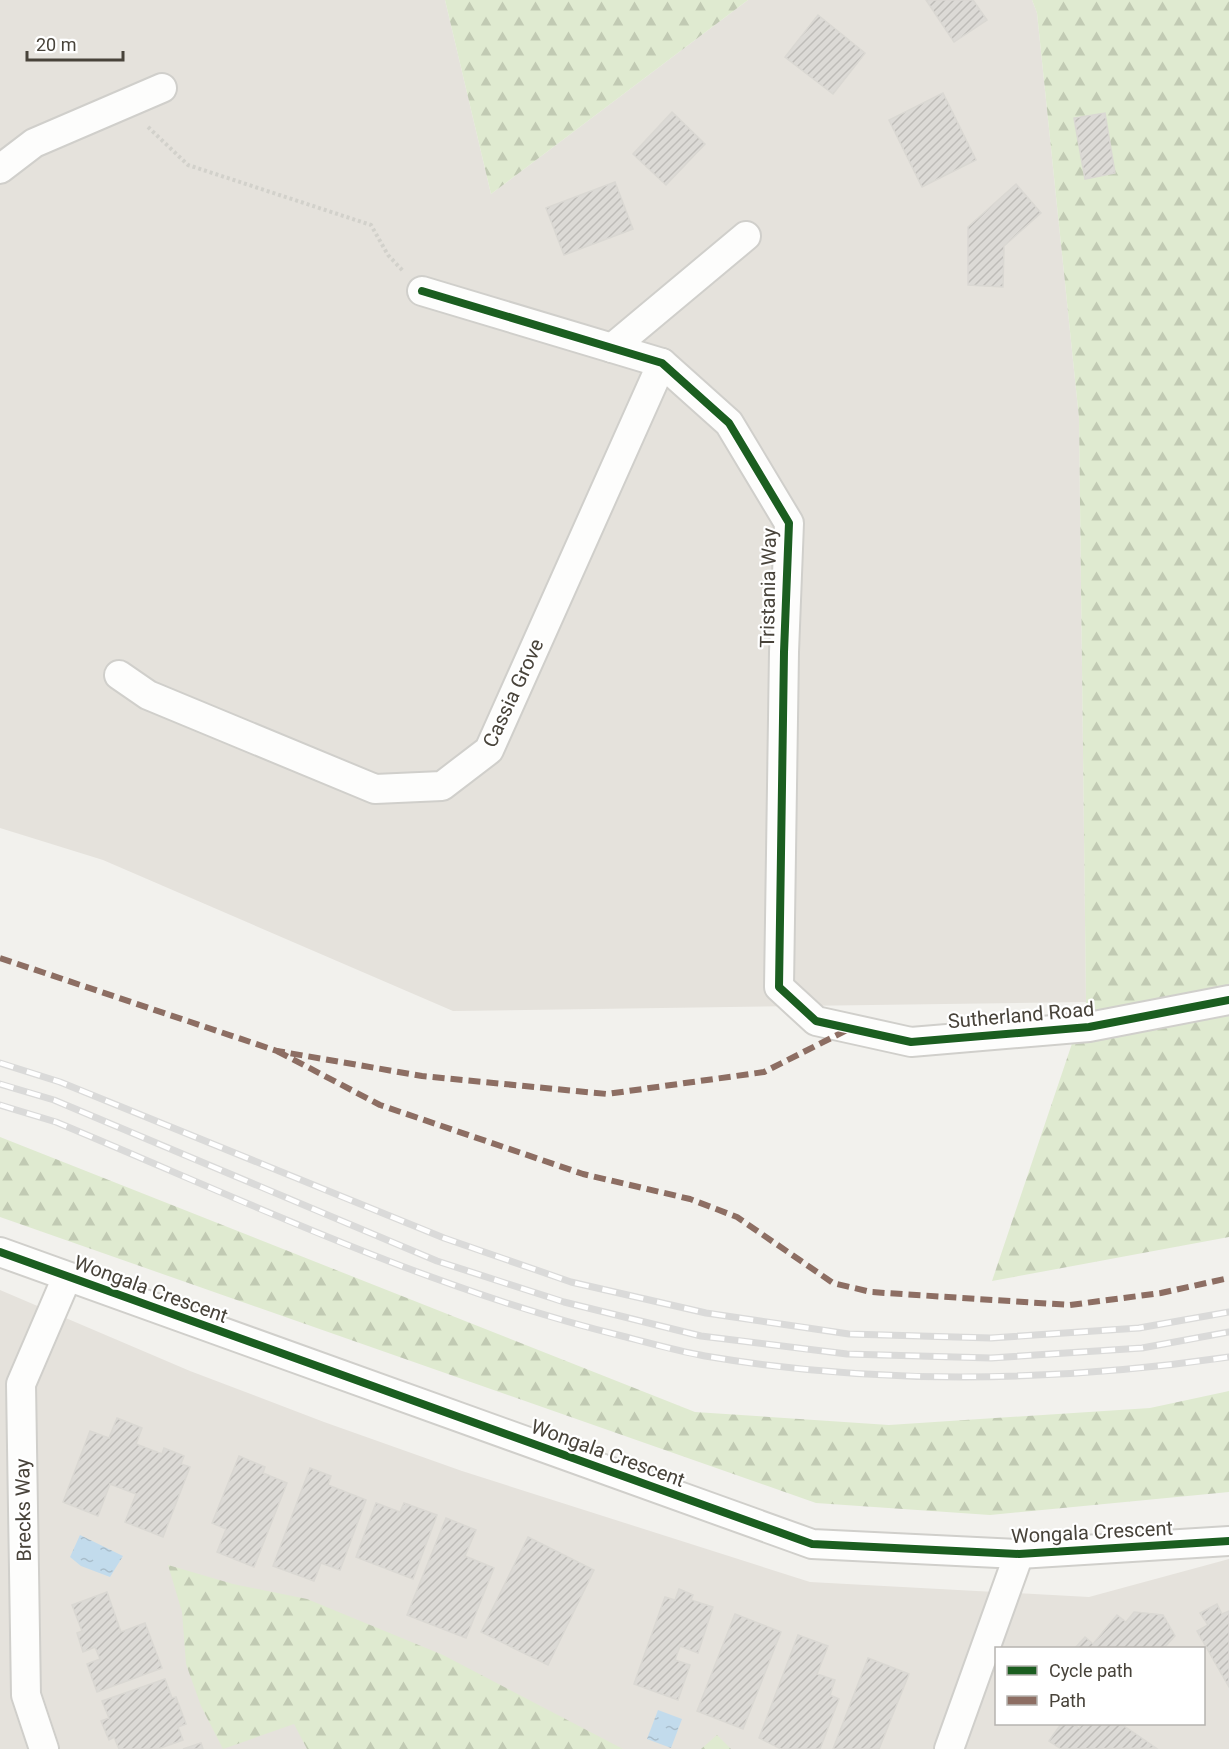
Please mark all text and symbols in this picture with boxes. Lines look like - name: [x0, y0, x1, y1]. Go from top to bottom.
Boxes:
- scale bar: [27, 24, 123, 62]
- text: 20 m: [36, 34, 76, 55]
- street label: Tristania Way: [755, 527, 781, 648]
- street label: Cassia Grove: [477, 635, 549, 751]
- street label: Sutherland Road: [947, 997, 1095, 1033]
- street label: Wongala Crescent: [71, 1250, 231, 1328]
- street label: Wongala Crescent: [528, 1414, 688, 1492]
- street label: Brecks Way: [10, 1458, 36, 1562]
- street label: Wongala Crescent: [1011, 1516, 1173, 1548]
- legend: [995, 1647, 1205, 1725]
- text: Cycle path: [1049, 1660, 1133, 1681]
- text: Path: [1049, 1690, 1086, 1711]

